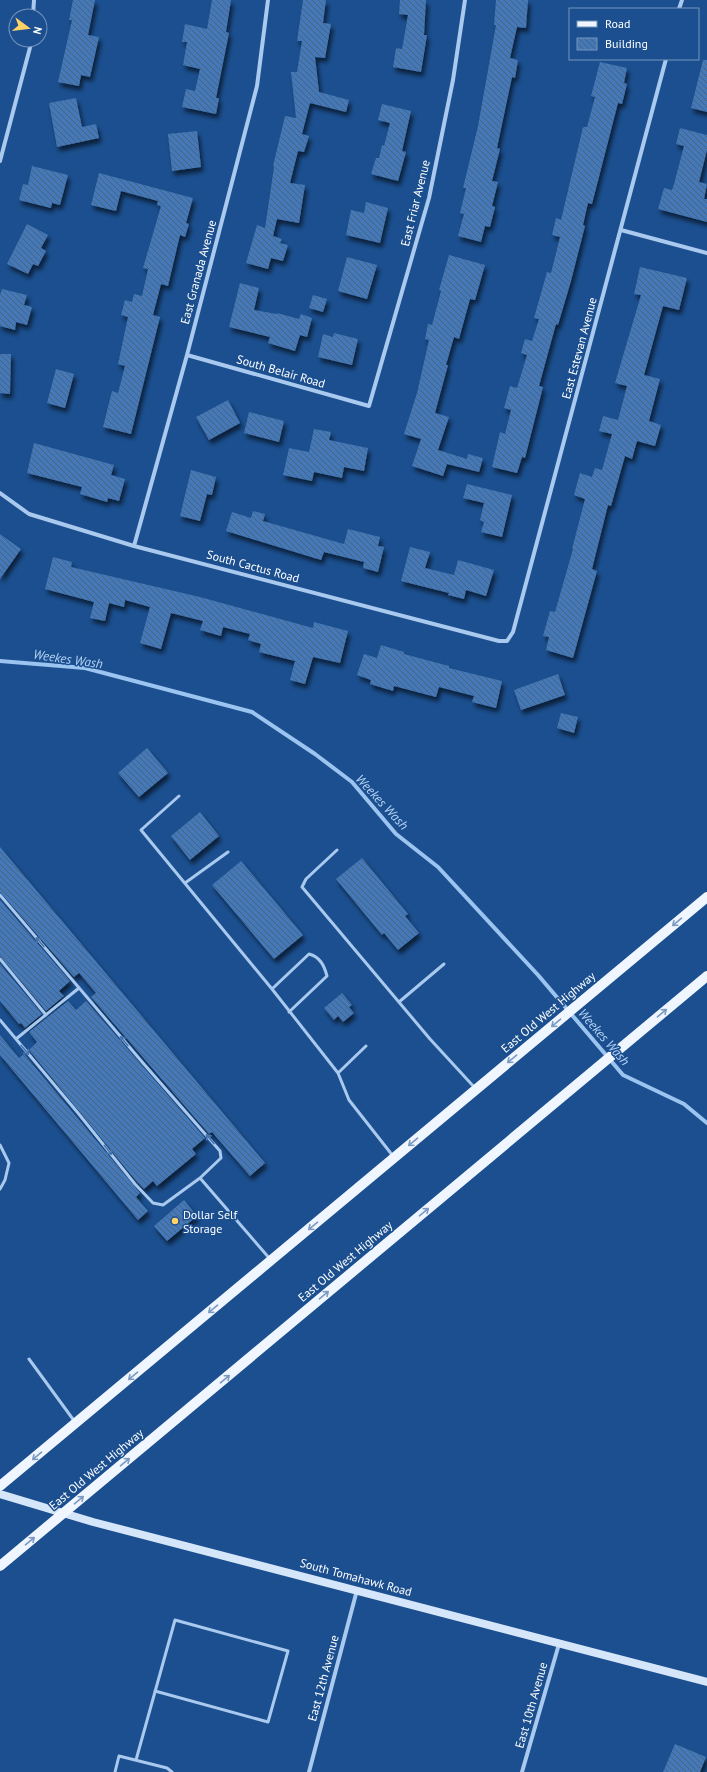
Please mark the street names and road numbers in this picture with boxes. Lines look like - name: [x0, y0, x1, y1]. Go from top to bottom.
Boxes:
- street label: East Friar Avenue: [397, 158, 433, 248]
- street label: East Granada Avenue: [177, 218, 219, 326]
- street label: East Estevan Avenue: [558, 296, 600, 400]
- street label: South Belair Road: [235, 351, 327, 391]
- street label: South Cactus Road: [205, 546, 301, 586]
- street label: East Old West Highway: [498, 968, 598, 1056]
- street label: East Old West Highway: [295, 1217, 395, 1305]
- street label: East Old West Highway: [46, 1425, 146, 1513]
- street label: South Tomahawk Road: [298, 1555, 414, 1599]
- street label: East 12th Avenue: [304, 1633, 342, 1723]
- street label: East 10th Avenue: [512, 1660, 550, 1750]

